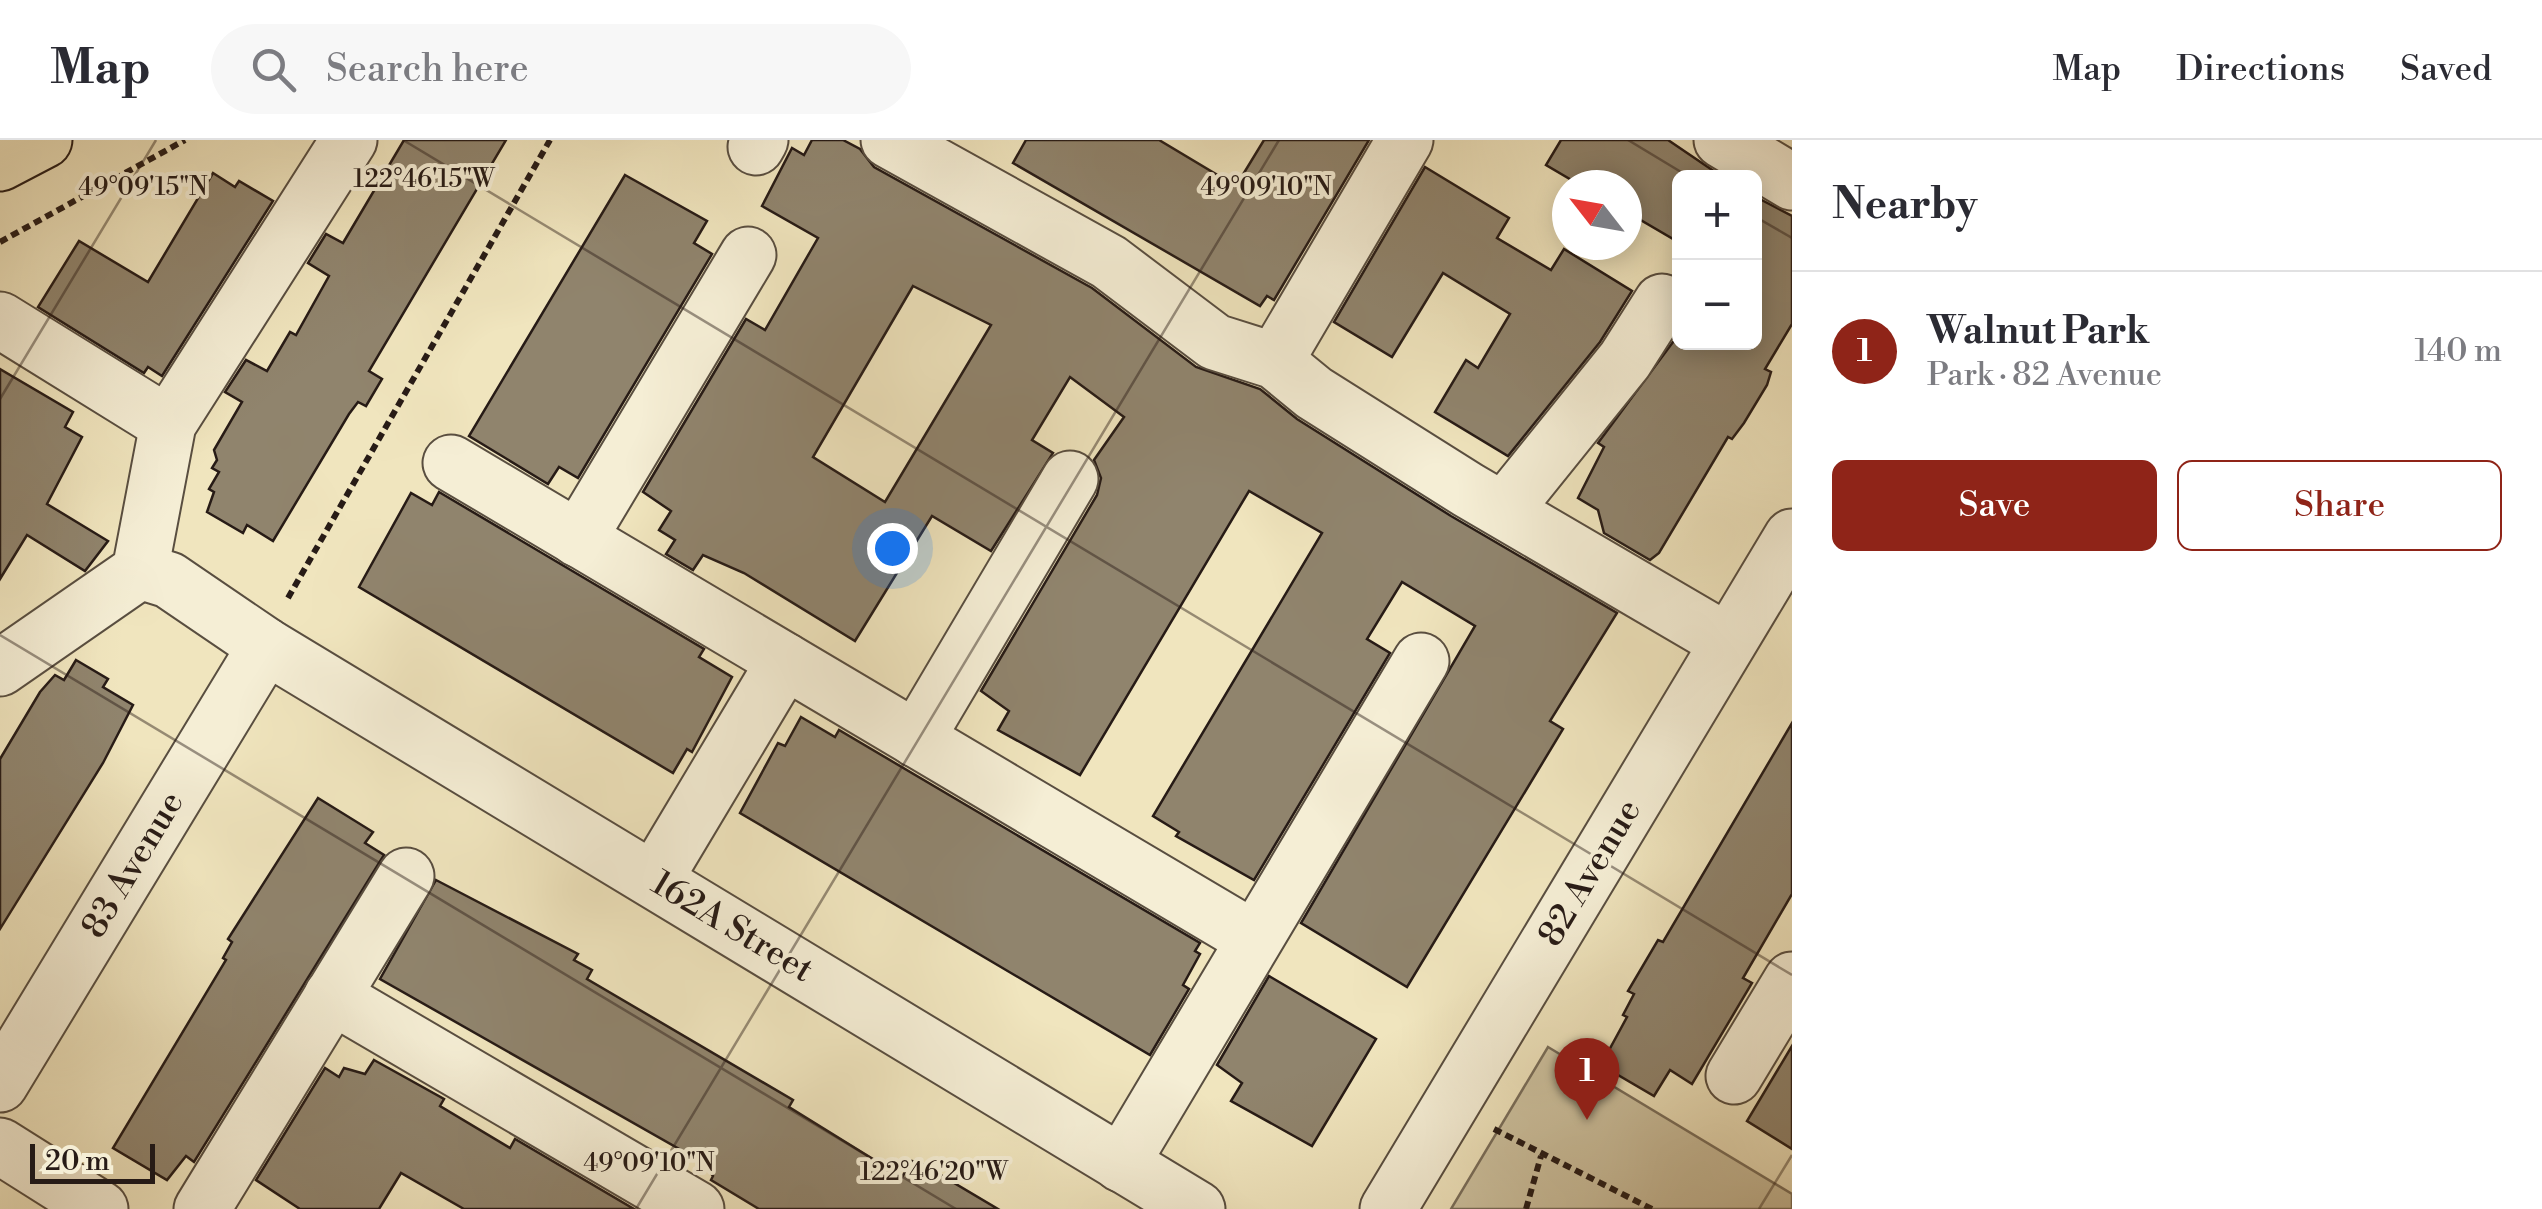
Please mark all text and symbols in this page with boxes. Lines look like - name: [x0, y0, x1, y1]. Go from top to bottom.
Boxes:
- search box: [211, 24, 911, 114]
- text: Map: [50, 39, 151, 99]
- icon: search: [246, 42, 301, 97]
- text: Search here: [326, 46, 529, 93]
- text: Map: [2052, 48, 2121, 91]
- text: Directions: [2176, 48, 2345, 91]
- text: Saved: [2400, 48, 2492, 91]
- text: 122°46'15"W: [353, 164, 496, 195]
- north arrow: [1552, 170, 1642, 260]
- map controls: [1672, 170, 1762, 350]
- button: +: [1672, 170, 1762, 260]
- text: 49°09'15"N: [78, 172, 208, 203]
- text: 49°09'10"N: [1200, 172, 1332, 203]
- text: Nearby: [1832, 179, 1977, 232]
- button: −: [1672, 260, 1762, 350]
- text: Walnut Park: [1927, 308, 2149, 355]
- text: 1: [1857, 331, 1872, 371]
- text: 140 m: [2415, 331, 2502, 371]
- text: Park · 82 Avenue: [1927, 355, 2162, 395]
- button: Save: [1832, 460, 2157, 551]
- button: Share: [2177, 460, 2502, 551]
- your location: [867, 523, 918, 574]
- street label: 83 Avenue: [73, 784, 193, 946]
- street label: 82 Avenue: [1529, 792, 1651, 954]
- street label: 162A Street: [643, 862, 821, 992]
- pin: 1: [1554, 1038, 1620, 1120]
- scale bar: [30, 1139, 155, 1184]
- text: 20 m: [45, 1144, 110, 1179]
- text: 49°09'10"N: [583, 1148, 715, 1179]
- text: 122°46'20"W: [860, 1157, 1009, 1188]

